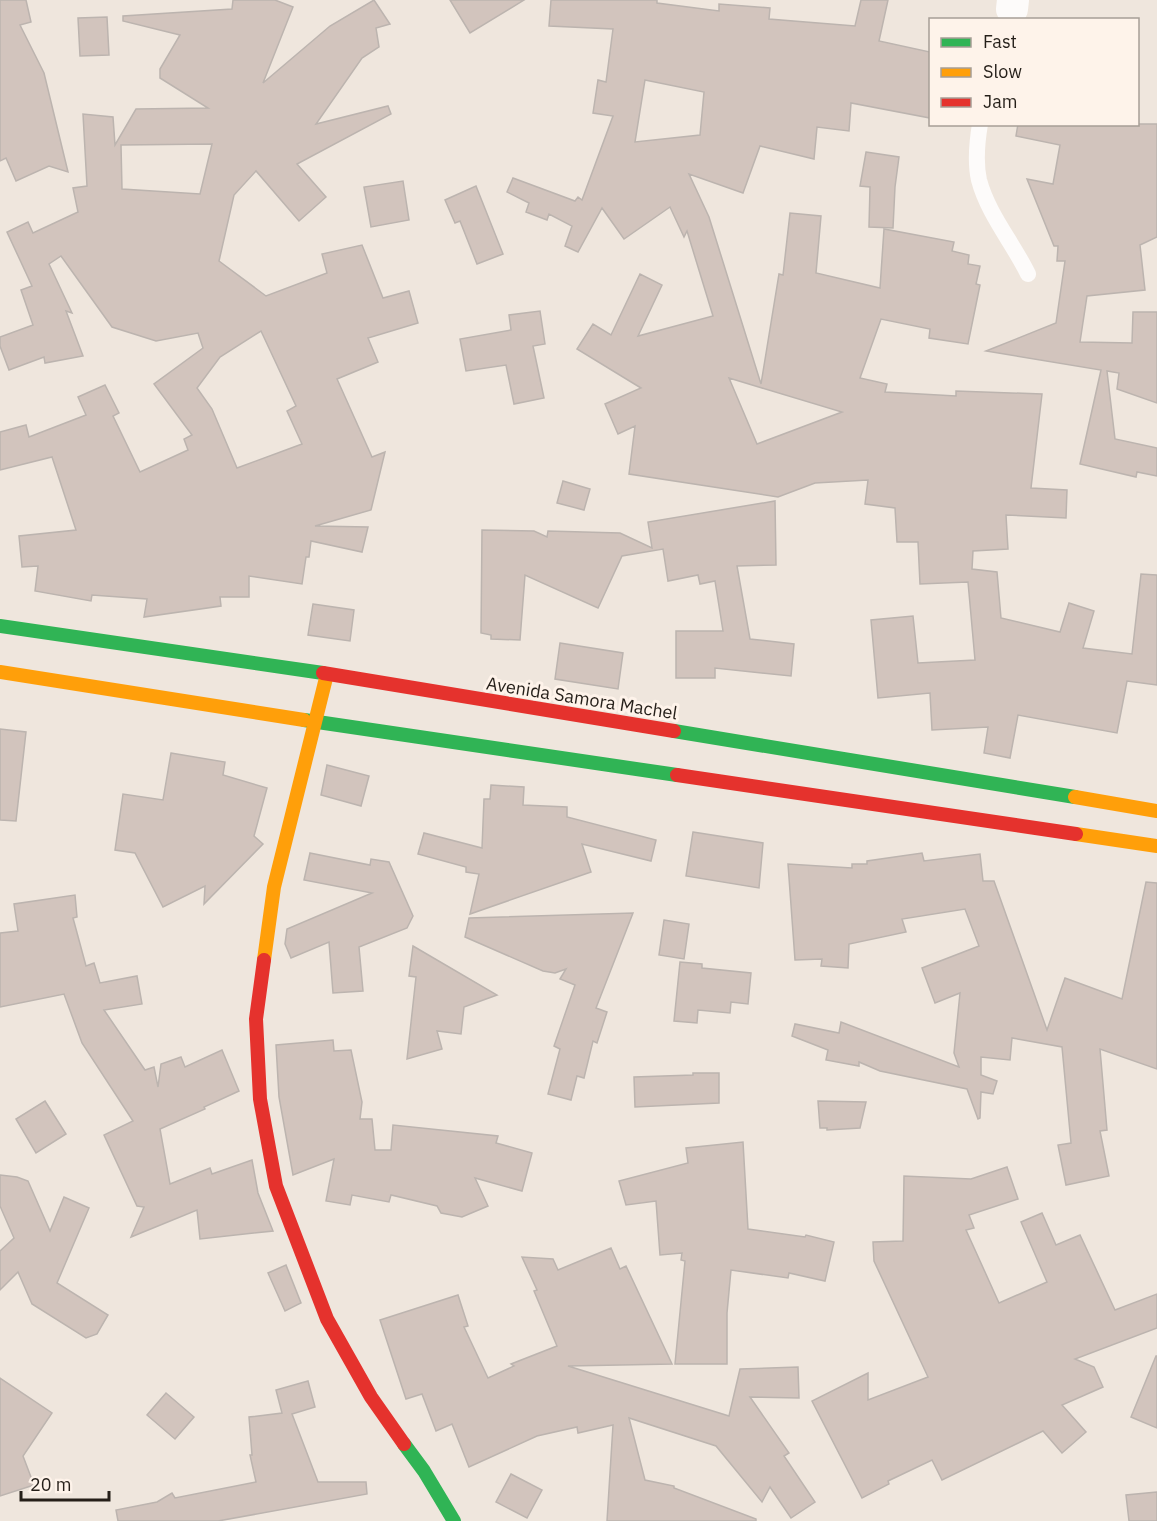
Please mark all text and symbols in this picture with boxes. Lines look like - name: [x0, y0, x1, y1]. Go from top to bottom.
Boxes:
- legend: [929, 18, 1139, 126]
- text: Fast: [983, 30, 1017, 53]
- text: Slow: [983, 60, 1022, 83]
- text: Jam: [983, 90, 1018, 113]
- street label: Avenida Samora Machel: [485, 672, 679, 724]
- scale bar: [21, 1464, 110, 1502]
- text: 20 m: [30, 1473, 72, 1496]

